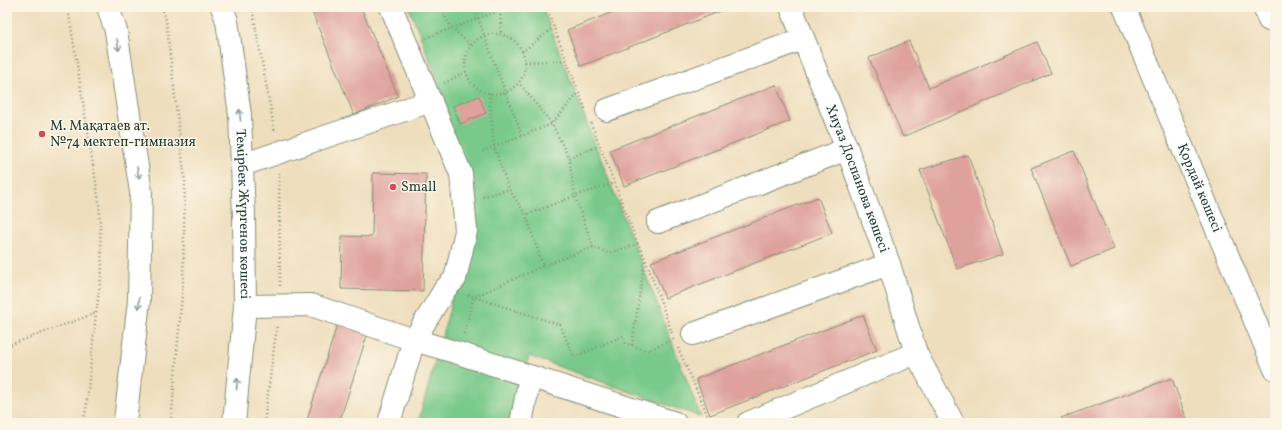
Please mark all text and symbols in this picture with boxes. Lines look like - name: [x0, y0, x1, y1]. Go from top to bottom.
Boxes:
- one-way arrow: [114, 38, 122, 51]
- street label: Хиуаз Доспанова көшесі: [821, 102, 894, 255]
- one-way arrow: [236, 109, 243, 122]
- place label: М. Мақатаев ат. №74 мектеп-гимназия: [50, 117, 196, 152]
- marker: М. Мақатаев ат. №74 мектеп-гимназия: [37, 129, 47, 139]
- street label: Темірбек Жүргенов көшесі: [231, 129, 254, 299]
- street label: Қордай көшесі: [1172, 141, 1226, 235]
- one-way arrow: [134, 166, 142, 179]
- place label: Small: [401, 178, 436, 197]
- marker: Small: [388, 182, 398, 192]
- one-way arrow: [135, 296, 142, 309]
- one-way arrow: [234, 378, 241, 391]

